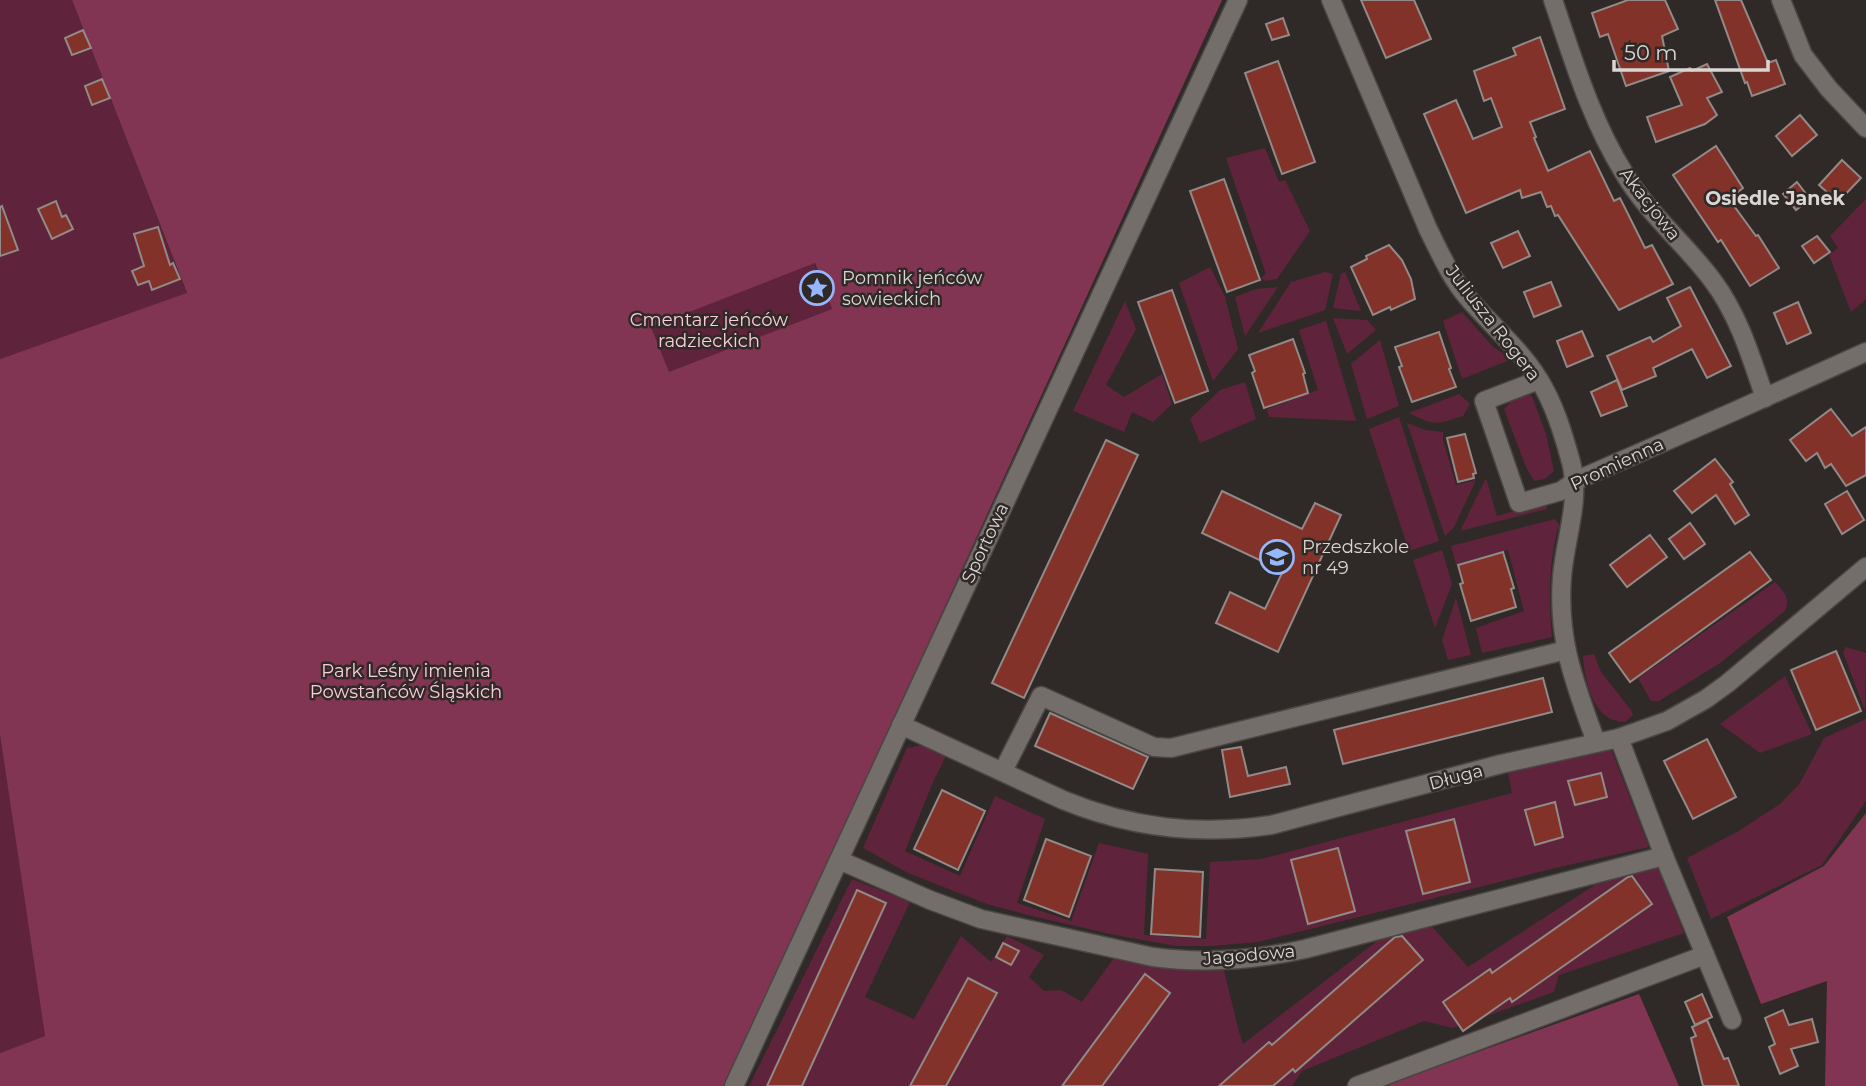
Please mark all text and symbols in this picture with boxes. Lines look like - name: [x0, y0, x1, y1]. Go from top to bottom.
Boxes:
- scale bar: [1614, 28, 1768, 72]
- text: 50 m: [1624, 40, 1678, 65]
- street label: Akacjowa: [1615, 163, 1685, 245]
- district label: Osiedle Janek: [1705, 187, 1845, 210]
- street label: Juliusza Rogera: [1440, 260, 1545, 385]
- place label: Pomnik jeńców sowieckich: [842, 267, 983, 310]
- place icon: Pomnik jeńców sowieckich: [798, 269, 836, 307]
- park label: Cmentarz jeńców radzieckich: [630, 309, 788, 352]
- street label: Promienna: [1567, 433, 1667, 495]
- street label: Sportowa: [957, 499, 1013, 587]
- place label: Przedszkole nr 49: [1302, 536, 1409, 579]
- school or university icon: Przedszkole nr 49: [1258, 538, 1296, 576]
- park label: Park Leśny imienia Powstańców Śląskich: [310, 660, 502, 703]
- street label: Długa: [1427, 759, 1485, 795]
- street label: Jagodowa: [1201, 940, 1296, 970]

